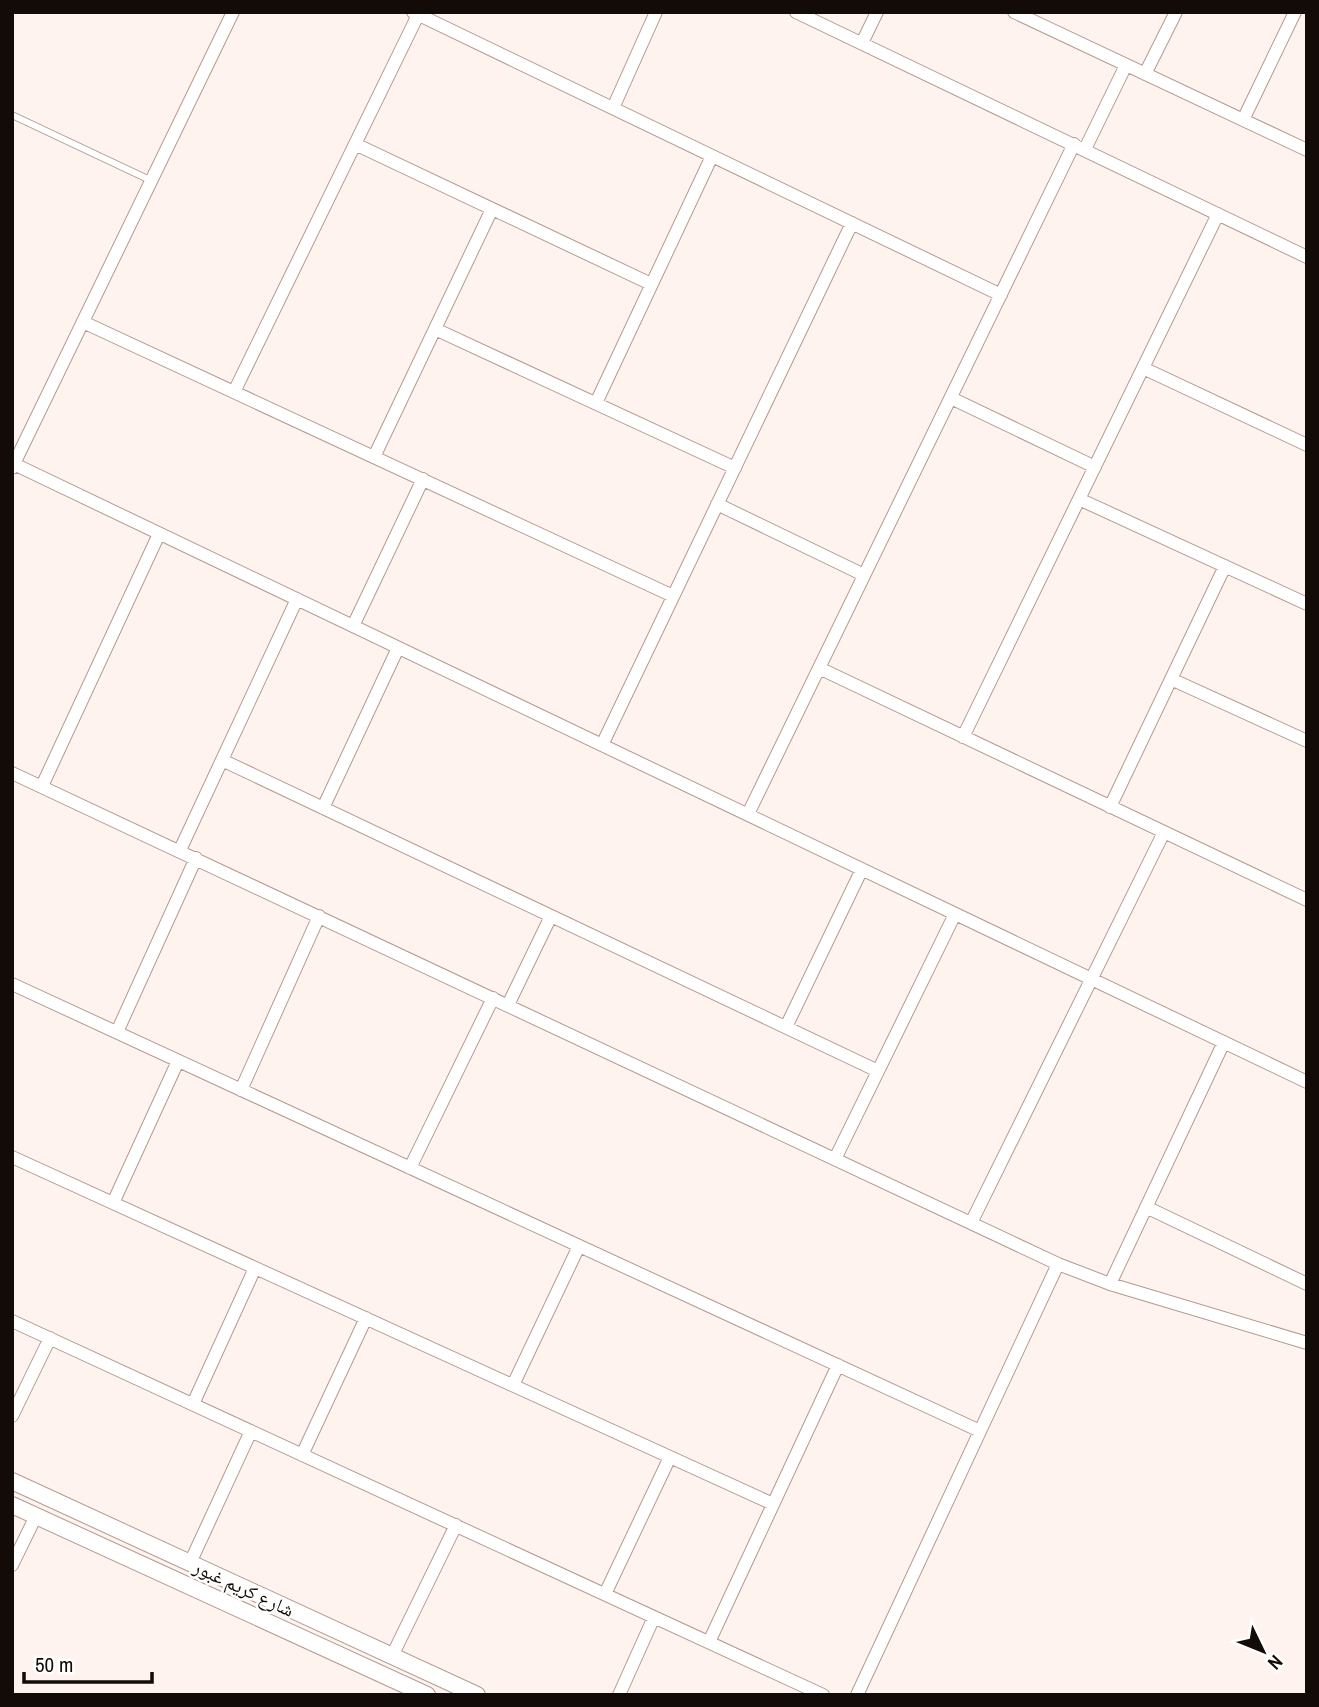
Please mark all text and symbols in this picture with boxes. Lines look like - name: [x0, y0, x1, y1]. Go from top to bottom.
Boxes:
- street label: شارع كريم غبور: [189, 1553, 299, 1623]
- north arrow: [1228, 1616, 1298, 1686]
- scale bar: [24, 1640, 152, 1684]
- text: 50 m: [35, 1650, 73, 1679]
- text: N: [1262, 1650, 1289, 1676]

